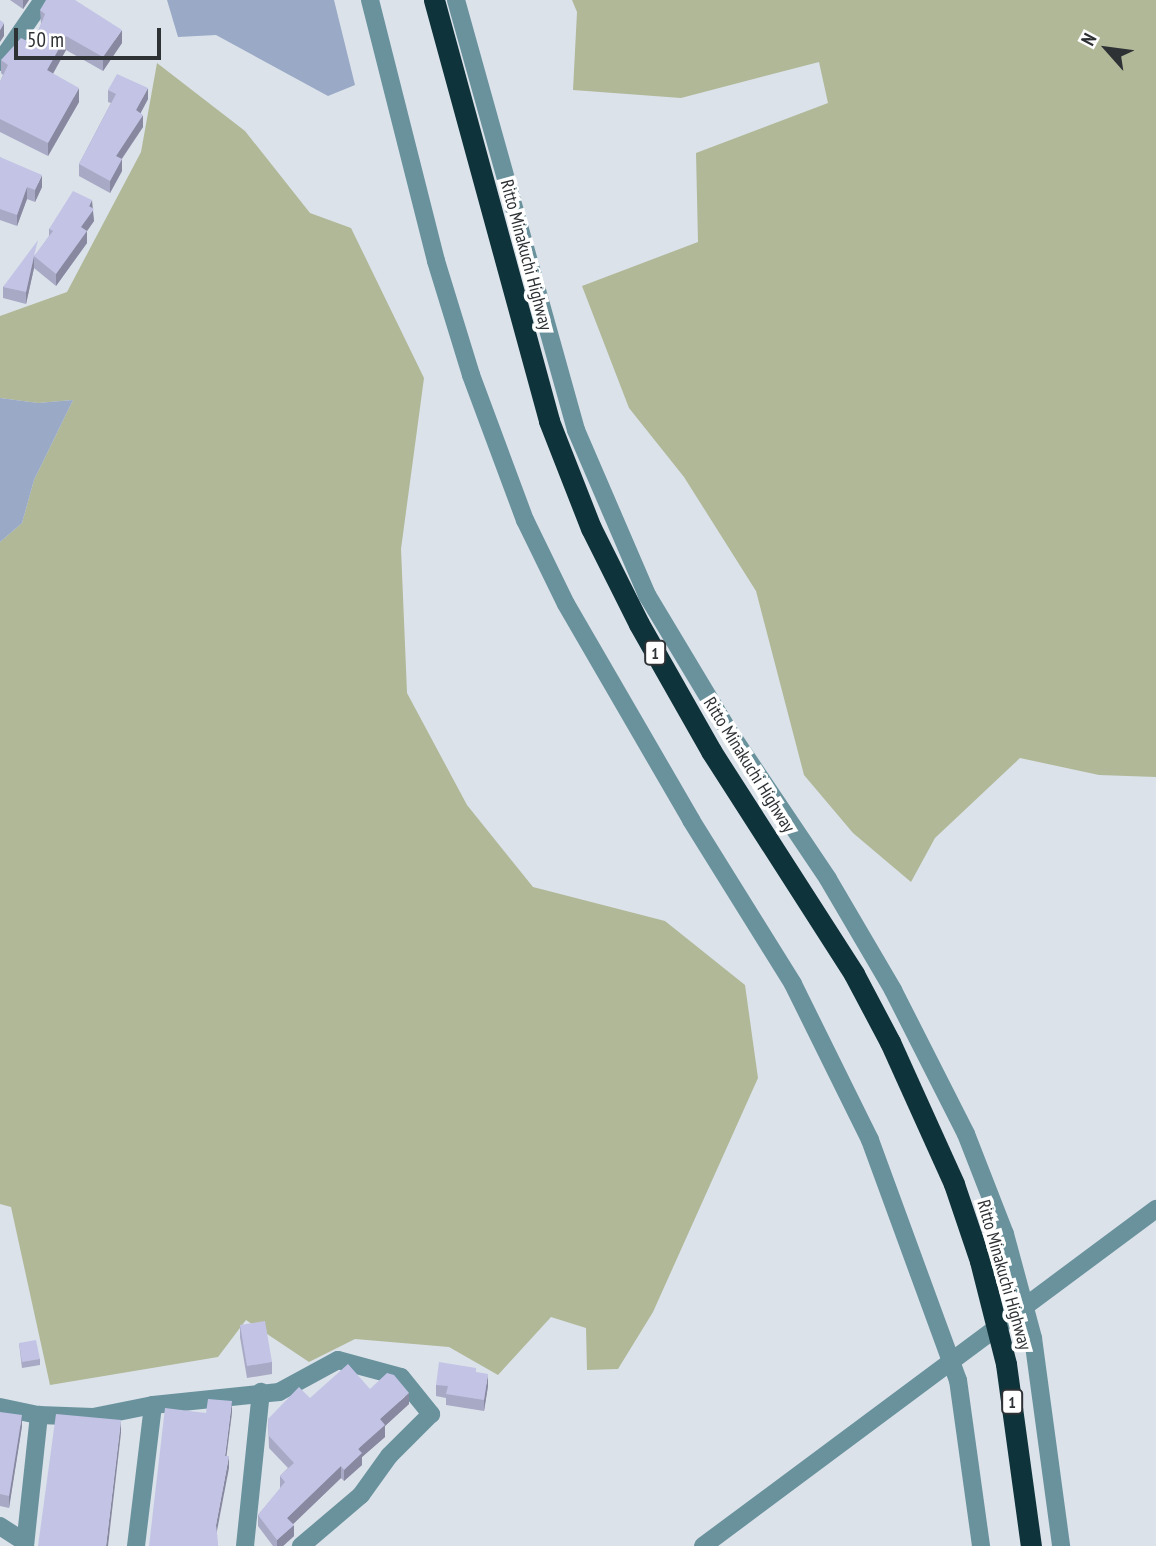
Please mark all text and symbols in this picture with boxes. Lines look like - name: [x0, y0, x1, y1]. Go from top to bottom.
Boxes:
- scale bar: [18, 14, 164, 58]
- north arrow: [1072, 14, 1142, 84]
- text: 50 m: [27, 26, 64, 53]
- text: N: [1075, 29, 1101, 49]
- street label: Ritto Minakuchi Highway: [496, 177, 556, 333]
- road number: 1: [643, 640, 667, 666]
- street label: Ritto Minakuchi Highway: [699, 694, 799, 836]
- street label: Ritto Minakuchi Highway: [972, 1198, 1036, 1352]
- road number: 1: [1000, 1390, 1024, 1414]

